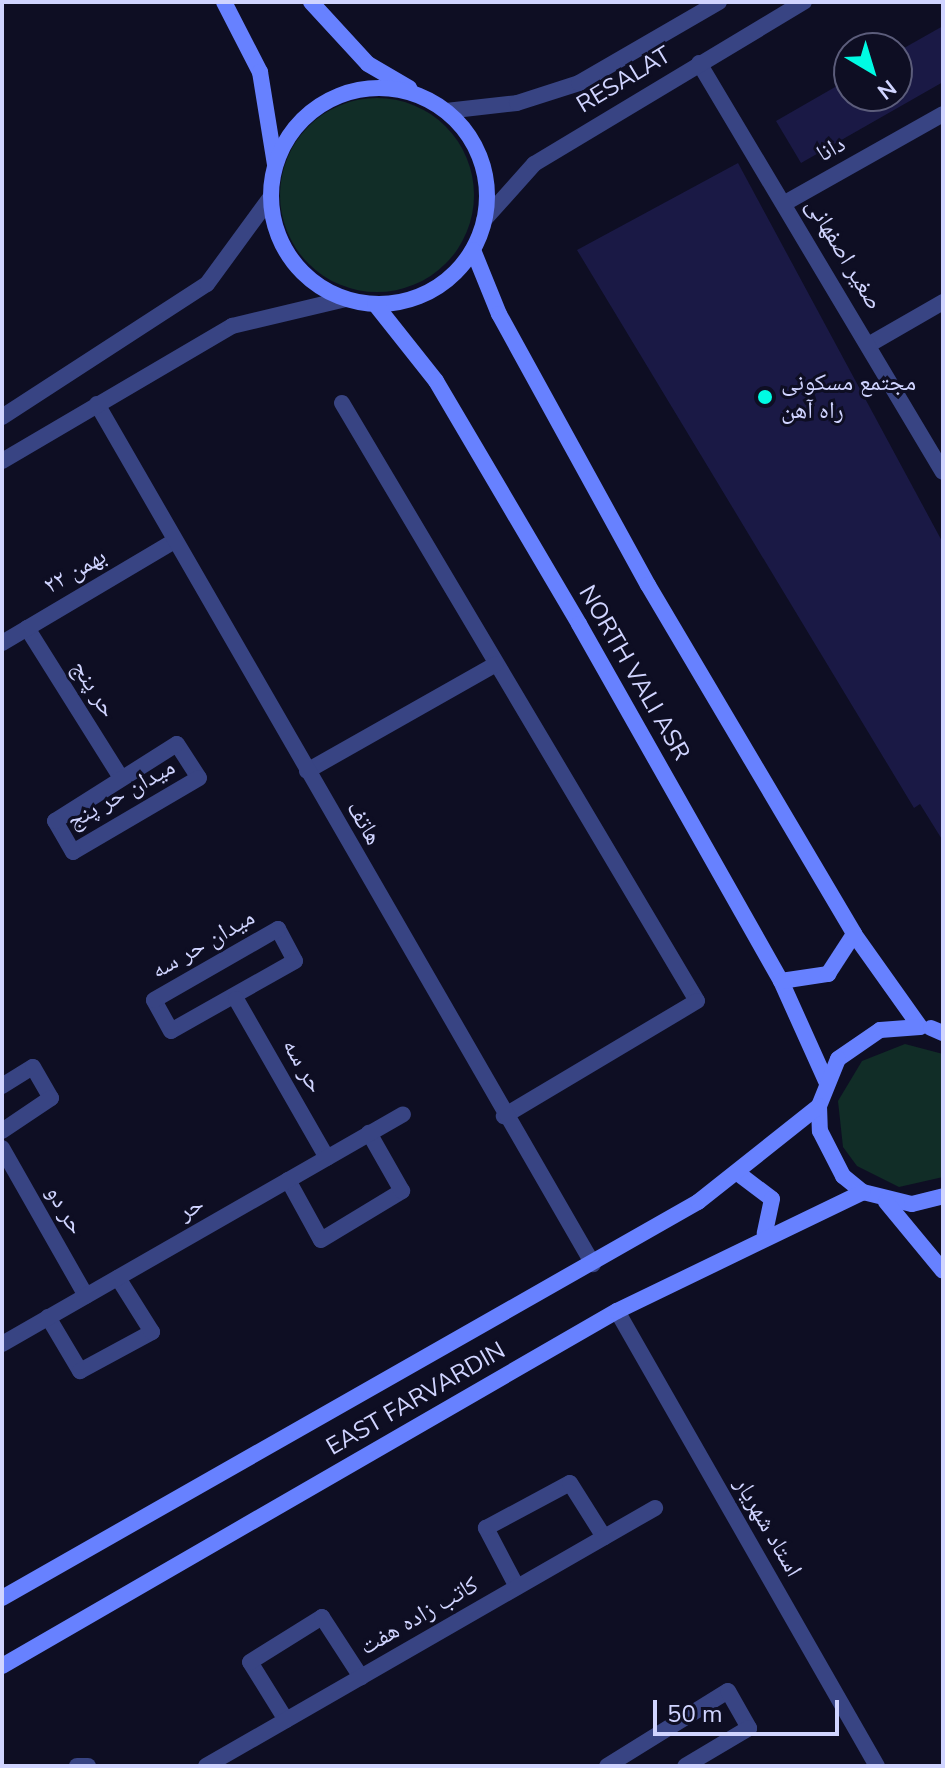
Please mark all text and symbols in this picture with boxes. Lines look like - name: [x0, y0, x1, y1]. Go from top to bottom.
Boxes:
- north arrow: [833, 32, 913, 112]
- street label: RESALAT: [572, 41, 676, 119]
- text: N: [871, 72, 902, 106]
- street label: دانا: [812, 130, 850, 168]
- street label: صغیر اصفهانی: [799, 193, 889, 315]
- place label: مجتمع مسکونی راه آهن: [781, 369, 916, 425]
- marker: مجتمع مسکونی راه آهن: [756, 388, 774, 406]
- street label: ۲۲ بهمن: [39, 542, 111, 600]
- street label: NORTH VALI ASR: [572, 581, 696, 765]
- street label: حر پنج: [65, 655, 123, 723]
- street label: میدان حر پنج: [62, 752, 180, 836]
- street label: هاتف: [340, 796, 388, 850]
- street label: میدان حر سه: [146, 903, 260, 985]
- street label: حر سه: [276, 1034, 330, 1098]
- street label: حر دو: [39, 1180, 91, 1240]
- street label: حر: [173, 1189, 209, 1227]
- street label: EAST FARVARDIN: [322, 1336, 510, 1462]
- street label: استاد شهریار: [728, 1472, 808, 1582]
- street label: کاتب زاده هفت: [355, 1571, 483, 1661]
- scale bar: [657, 1684, 843, 1734]
- text: 50 m: [667, 1698, 723, 1730]

